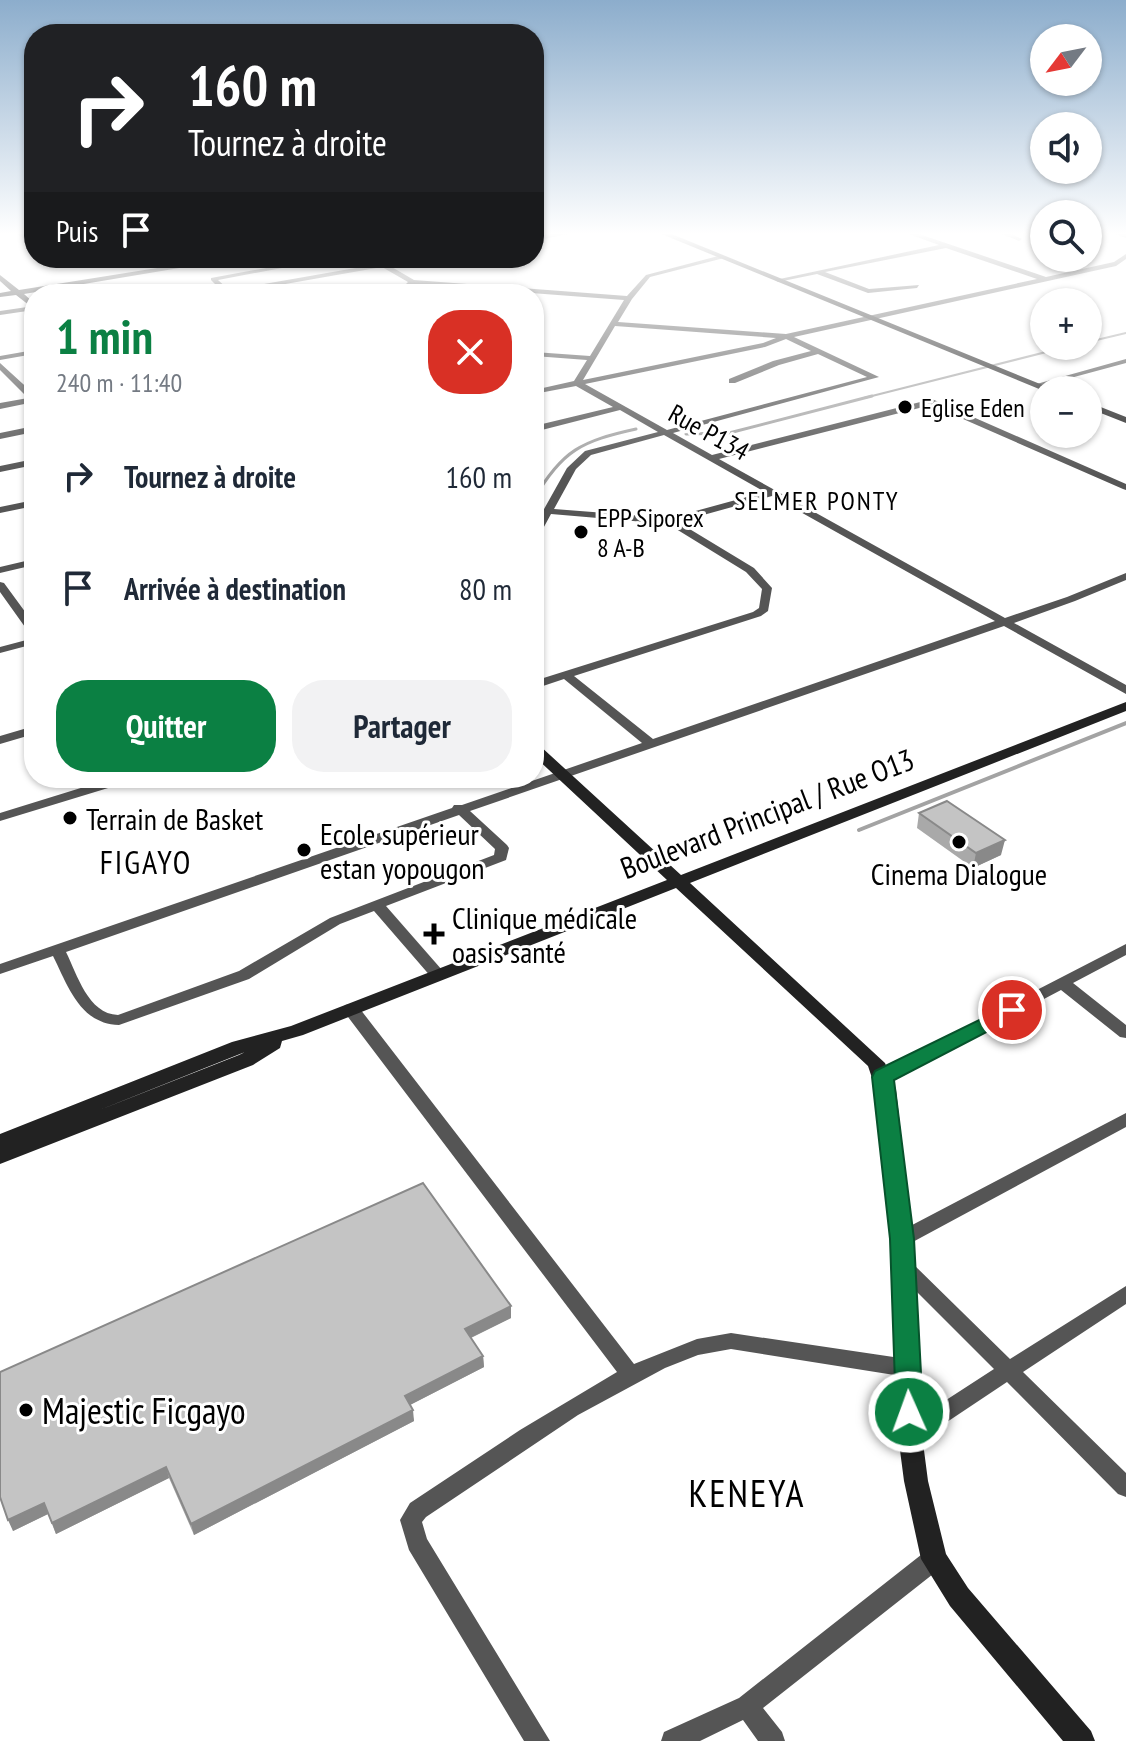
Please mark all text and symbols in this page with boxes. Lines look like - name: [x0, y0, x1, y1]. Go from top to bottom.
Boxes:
- north arrow: [1030, 24, 1102, 96]
- map controls: [1030, 24, 1102, 448]
- text: 160 m: [188, 49, 317, 121]
- icon: right: [56, 56, 160, 160]
- button: sound: [1030, 112, 1102, 184]
- text: Tournez à droite: [188, 119, 387, 166]
- button: search: [1030, 200, 1102, 272]
- icon: arrive: [114, 208, 158, 252]
- text: Puis: [56, 211, 98, 250]
- button: +: [1030, 288, 1102, 360]
- text: 1 min: [56, 305, 153, 367]
- button: close: [428, 310, 512, 394]
- text: 240 m · 11:40: [56, 366, 182, 399]
- button: −: [1030, 376, 1102, 448]
- place label: Eglise Eden: [921, 391, 1025, 424]
- street label: Rue P134: [663, 397, 755, 468]
- marker: Eglise Eden: [896, 398, 914, 416]
- icon: right: [56, 454, 100, 498]
- text: Tournez à droite: [124, 457, 296, 496]
- text: 160 m: [446, 457, 512, 496]
- district label: SELMER PONTY: [734, 484, 900, 517]
- place label: EPP Siporex 8 A-B: [597, 501, 704, 564]
- marker: EPP Siporex 8 A-B: [572, 523, 590, 541]
- icon: arrive: [56, 566, 100, 610]
- text: Arrivée à destination: [124, 569, 346, 608]
- text: 80 m: [459, 569, 512, 608]
- button: Quitter: [56, 680, 276, 772]
- button: Partager: [292, 680, 512, 772]
- street label: Boulevard Principal / Rue O13: [615, 739, 919, 887]
- place label: Terrain de Basket: [86, 799, 264, 838]
- marker: Terrain de Basket: [61, 809, 79, 827]
- place label: Ecole supérieur estan yopougon: [320, 814, 485, 887]
- marker: Cinema Dialogue: [950, 833, 968, 851]
- district label: FIGAYO: [100, 841, 192, 883]
- marker: Ecole supérieur estan yopougon: [295, 841, 313, 859]
- place label: Cinema Dialogue: [871, 854, 1047, 893]
- place label: Clinique médicale oasis santé: [452, 898, 637, 971]
- marker: Clinique médicale oasis santé: [423, 923, 445, 945]
- pin: [978, 976, 1046, 1044]
- icon: arrive: [990, 988, 1034, 1032]
- position arrow: [867, 1370, 951, 1454]
- place label: Majestic Ficgayo: [42, 1387, 246, 1434]
- marker: Majestic Ficgayo: [17, 1401, 35, 1419]
- district label: KENEYA: [689, 1468, 805, 1517]

